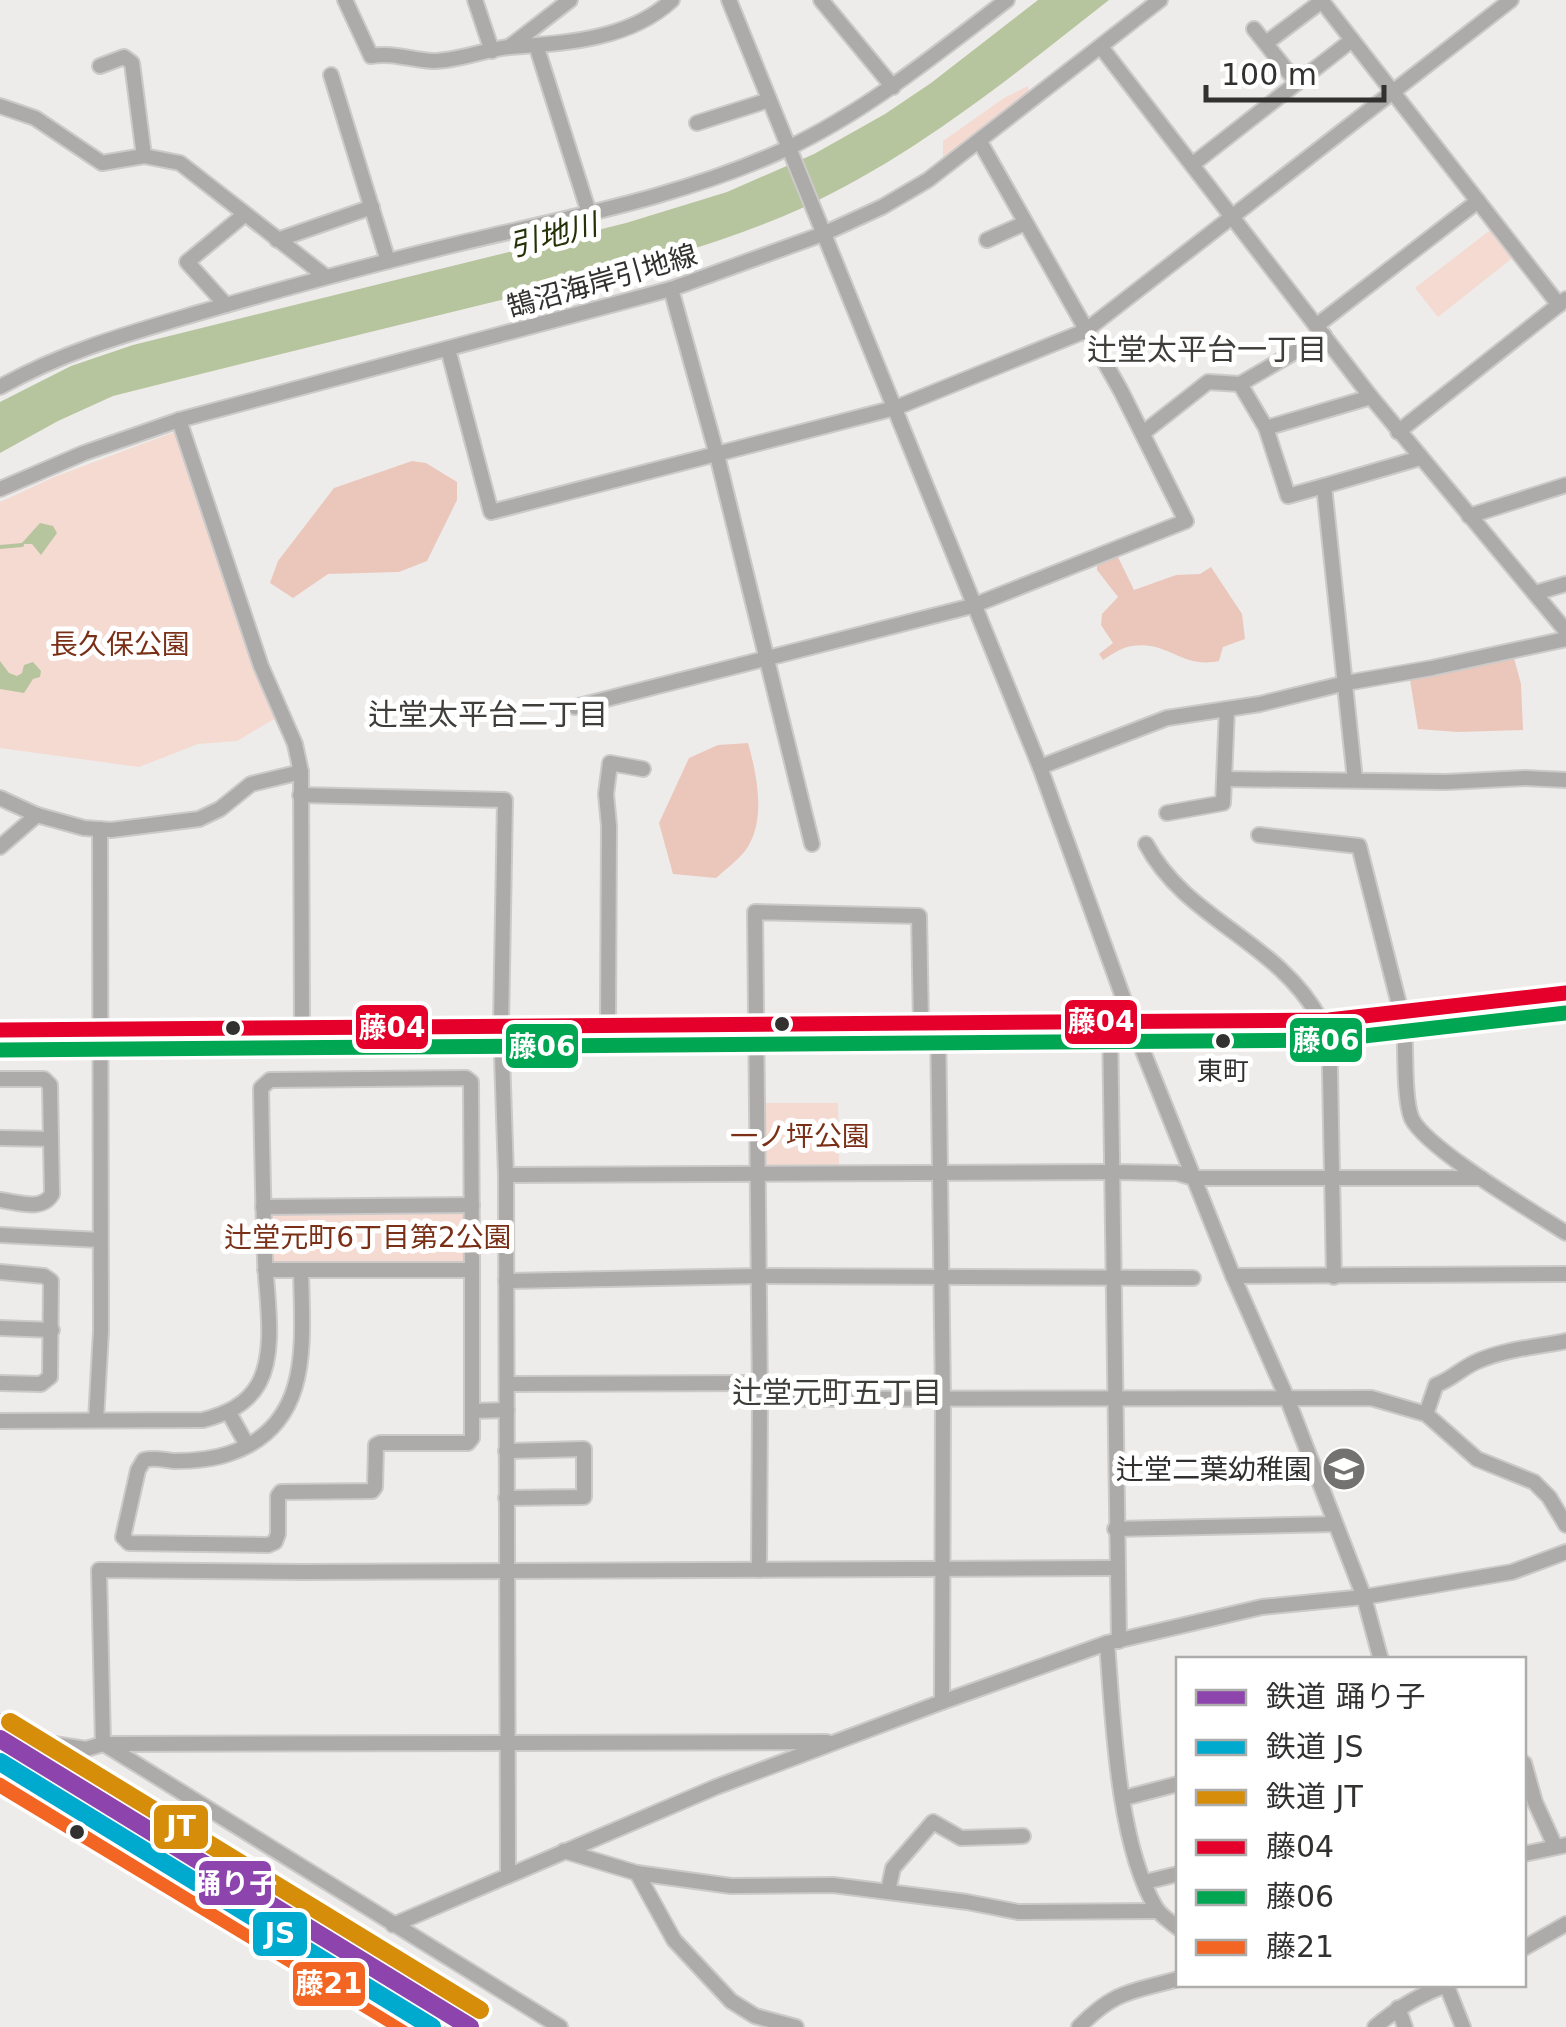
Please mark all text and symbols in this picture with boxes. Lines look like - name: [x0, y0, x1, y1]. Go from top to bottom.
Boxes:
- scale bar: [1206, 40, 1384, 102]
- text: 100 m: [1221, 57, 1317, 92]
- water label: 引地川: [505, 206, 604, 264]
- street label: 鵠沼海岸引地線: [503, 238, 701, 324]
- district label: 辻堂太平台一丁目: [1087, 332, 1327, 367]
- park label: 長久保公園: [50, 628, 190, 661]
- district label: 辻堂太平台二丁目: [368, 697, 608, 732]
- line badge: 藤04: [1063, 998, 1139, 1046]
- line badge: 藤04: [354, 1003, 430, 1051]
- text: 藤04: [1068, 1005, 1134, 1038]
- text: 藤04: [359, 1011, 425, 1044]
- unlabelled marker: [772, 1014, 792, 1034]
- line badge: 藤06: [1288, 1016, 1364, 1064]
- unlabelled marker: [223, 1018, 243, 1038]
- line badge: 藤06: [504, 1022, 580, 1070]
- text: 藤06: [1293, 1024, 1359, 1057]
- text: 藤06: [509, 1030, 575, 1063]
- marker: 東町: [1213, 1031, 1233, 1051]
- place label: 東町: [1197, 1056, 1249, 1086]
- park label: 一ノ坪公園: [730, 1120, 870, 1153]
- park label: 辻堂元町6丁目第2公園: [224, 1221, 512, 1254]
- district label: 辻堂元町五丁目: [732, 1375, 942, 1410]
- school or university icon: 辻堂二葉幼稚園: [1321, 1446, 1367, 1492]
- place label: 辻堂二葉幼稚園: [1116, 1453, 1312, 1486]
- legend: [1176, 1657, 1526, 1987]
- text: 鉄道 踊り子: [1266, 1679, 1426, 1714]
- text: 鉄道 JS: [1266, 1729, 1363, 1764]
- text: 鉄道 JT: [1266, 1779, 1363, 1814]
- line badge: JT: [152, 1803, 210, 1851]
- text: JT: [164, 1810, 196, 1843]
- unlabelled marker: [67, 1822, 87, 1842]
- text: 藤04: [1266, 1829, 1334, 1864]
- line badge: 踊り子: [197, 1859, 273, 1907]
- text: 踊り子: [193, 1867, 277, 1900]
- text: 藤06: [1266, 1879, 1334, 1914]
- line badge: JS: [251, 1910, 309, 1958]
- text: JS: [263, 1917, 295, 1950]
- text: 藤21: [1266, 1929, 1334, 1964]
- line badge: 藤21: [291, 1960, 367, 2008]
- text: 藤21: [296, 1967, 362, 2000]

